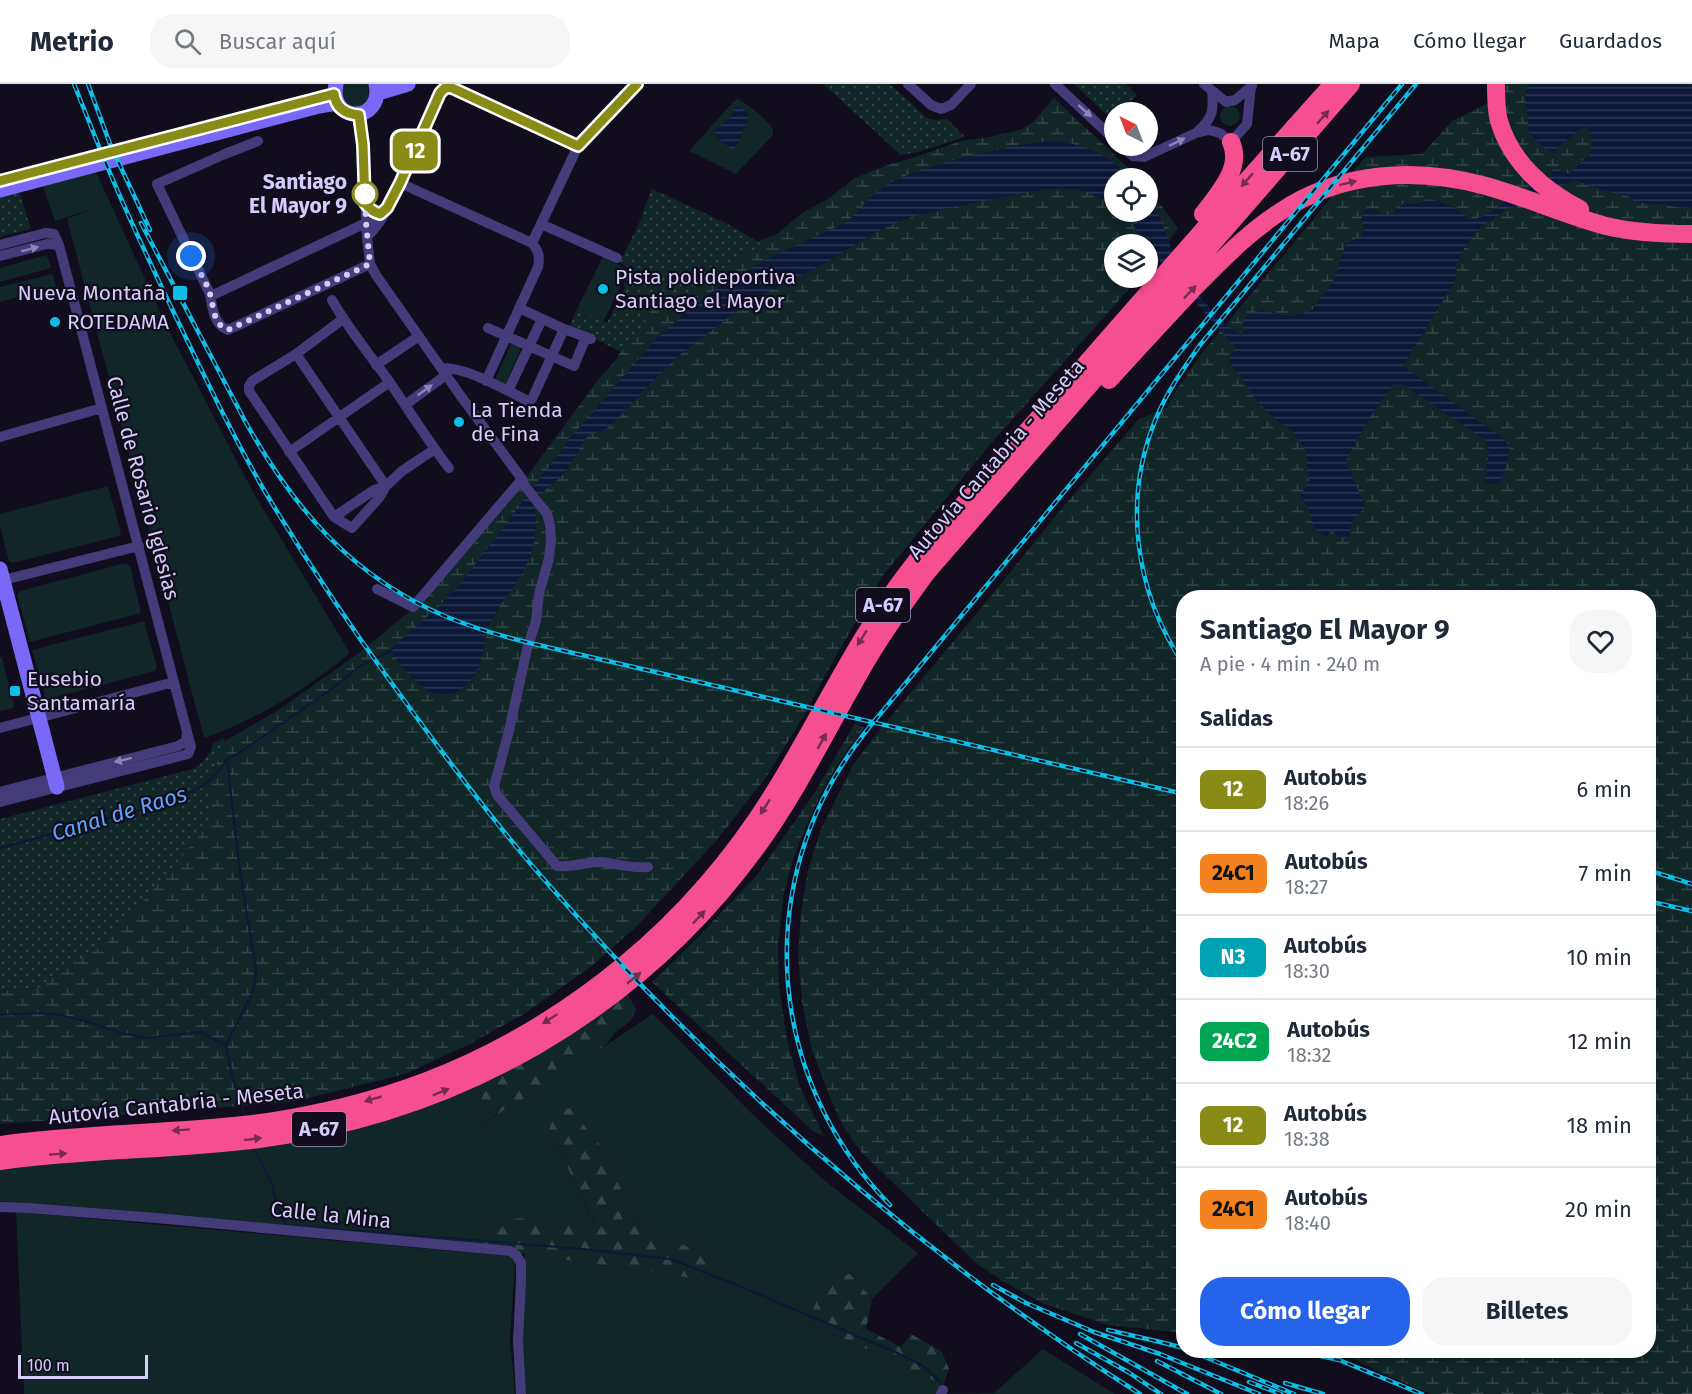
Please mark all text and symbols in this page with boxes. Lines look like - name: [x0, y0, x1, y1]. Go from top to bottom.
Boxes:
- search box: [150, 14, 570, 68]
- text: Metrio: [30, 25, 114, 58]
- icon: search: [171, 25, 204, 58]
- text: Buscar aquí: [219, 28, 336, 55]
- text: Mapa: [1328, 28, 1380, 54]
- text: Cómo llegar: [1413, 28, 1526, 54]
- text: Guardados: [1559, 28, 1662, 54]
- north arrow: [1104, 102, 1158, 156]
- map controls: [1104, 102, 1158, 288]
- one-way arrow: [1077, 104, 1092, 118]
- one-way arrow: [1316, 109, 1329, 125]
- line badge: 12: [388, 132, 442, 170]
- one-way arrow: [1168, 137, 1185, 146]
- road number: A-67: [1263, 137, 1317, 171]
- text: 12: [405, 138, 425, 164]
- button: locate: [1104, 168, 1158, 222]
- place label: Santiago El Mayor 9: [249, 169, 347, 219]
- one-way arrow: [1240, 172, 1253, 188]
- one-way arrow: [1339, 177, 1357, 187]
- marker: Santiago El Mayor 9: [352, 181, 378, 207]
- button: layers: [1104, 234, 1158, 288]
- your location: [176, 241, 206, 271]
- one-way arrow: [20, 243, 39, 253]
- place label: Pista polideportiva Santiago el Mayor: [615, 264, 796, 314]
- place label: Nueva Montaña: [18, 280, 166, 306]
- marker: Pista polideportiva Santiago el Mayor: [596, 282, 610, 296]
- marker: Nueva Montaña: [171, 284, 189, 302]
- one-way arrow: [1183, 286, 1197, 300]
- place label: ROTEDAMA: [67, 309, 169, 335]
- marker: ROTEDAMA: [48, 315, 62, 329]
- street label: Autovía Cantabria - Meseta: [902, 354, 1090, 564]
- street label: Calle de Rosario Iglesias: [101, 373, 185, 603]
- one-way arrow: [417, 384, 433, 396]
- place label: La Tienda de Fina: [471, 397, 563, 447]
- marker: La Tienda de Fina: [452, 415, 466, 429]
- road number: A-67: [856, 588, 910, 622]
- button: heart: [1569, 610, 1632, 673]
- text: Santiago El Mayor 9: [1200, 613, 1450, 646]
- one-way arrow: [857, 630, 868, 646]
- text: A pie · 4 min · 240 m: [1200, 652, 1380, 676]
- place label: Eusebio Santamaría: [27, 666, 136, 716]
- marker: Eusebio Santamaría: [8, 684, 22, 698]
- text: Salidas: [1200, 705, 1273, 732]
- one-way arrow: [817, 732, 827, 749]
- one-way arrow: [113, 755, 132, 765]
- text: Autobús: [1284, 764, 1367, 791]
- text: 12: [1223, 776, 1243, 802]
- text: 6 min: [1576, 776, 1632, 803]
- water label: Canal de Raos: [48, 780, 190, 847]
- text: 18:26: [1284, 791, 1329, 815]
- one-way arrow: [760, 799, 771, 815]
- text: Autobús: [1285, 848, 1368, 875]
- text: 24C1: [1212, 860, 1255, 886]
- text: 7 min: [1578, 860, 1632, 887]
- text: 18:27: [1285, 875, 1328, 899]
- one-way arrow: [692, 910, 705, 925]
- text: Autobús: [1284, 932, 1367, 959]
- text: N3: [1221, 944, 1245, 970]
- text: 10 min: [1566, 944, 1632, 971]
- text: 18:30: [1284, 959, 1330, 983]
- one-way arrow: [626, 972, 642, 985]
- one-way arrow: [542, 1013, 558, 1024]
- text: Autobús: [1287, 1016, 1370, 1043]
- text: 24C2: [1212, 1028, 1257, 1054]
- text: 12 min: [1568, 1028, 1632, 1055]
- text: 18:32: [1287, 1043, 1331, 1067]
- street label: Autovía Cantabria - Meseta: [47, 1078, 305, 1130]
- one-way arrow: [432, 1087, 450, 1096]
- one-way arrow: [364, 1095, 382, 1104]
- text: Autobús: [1284, 1100, 1367, 1127]
- road number: A-67: [292, 1112, 346, 1146]
- text: 12: [1223, 1112, 1243, 1138]
- text: 18 min: [1567, 1112, 1632, 1139]
- one-way arrow: [172, 1125, 191, 1135]
- text: 18:38: [1284, 1127, 1330, 1151]
- one-way arrow: [243, 1135, 262, 1144]
- one-way arrow: [49, 1149, 68, 1159]
- text: Autobús: [1285, 1184, 1368, 1211]
- street label: Calle la Mina: [269, 1196, 393, 1234]
- text: 24C1: [1212, 1196, 1255, 1222]
- text: 20 min: [1565, 1196, 1632, 1223]
- text: 18:40: [1285, 1211, 1331, 1235]
- button: Cómo llegar: [1200, 1277, 1410, 1346]
- button: Billetes: [1422, 1277, 1632, 1346]
- scale bar: [18, 1352, 148, 1380]
- text: 100 m: [27, 1356, 70, 1375]

